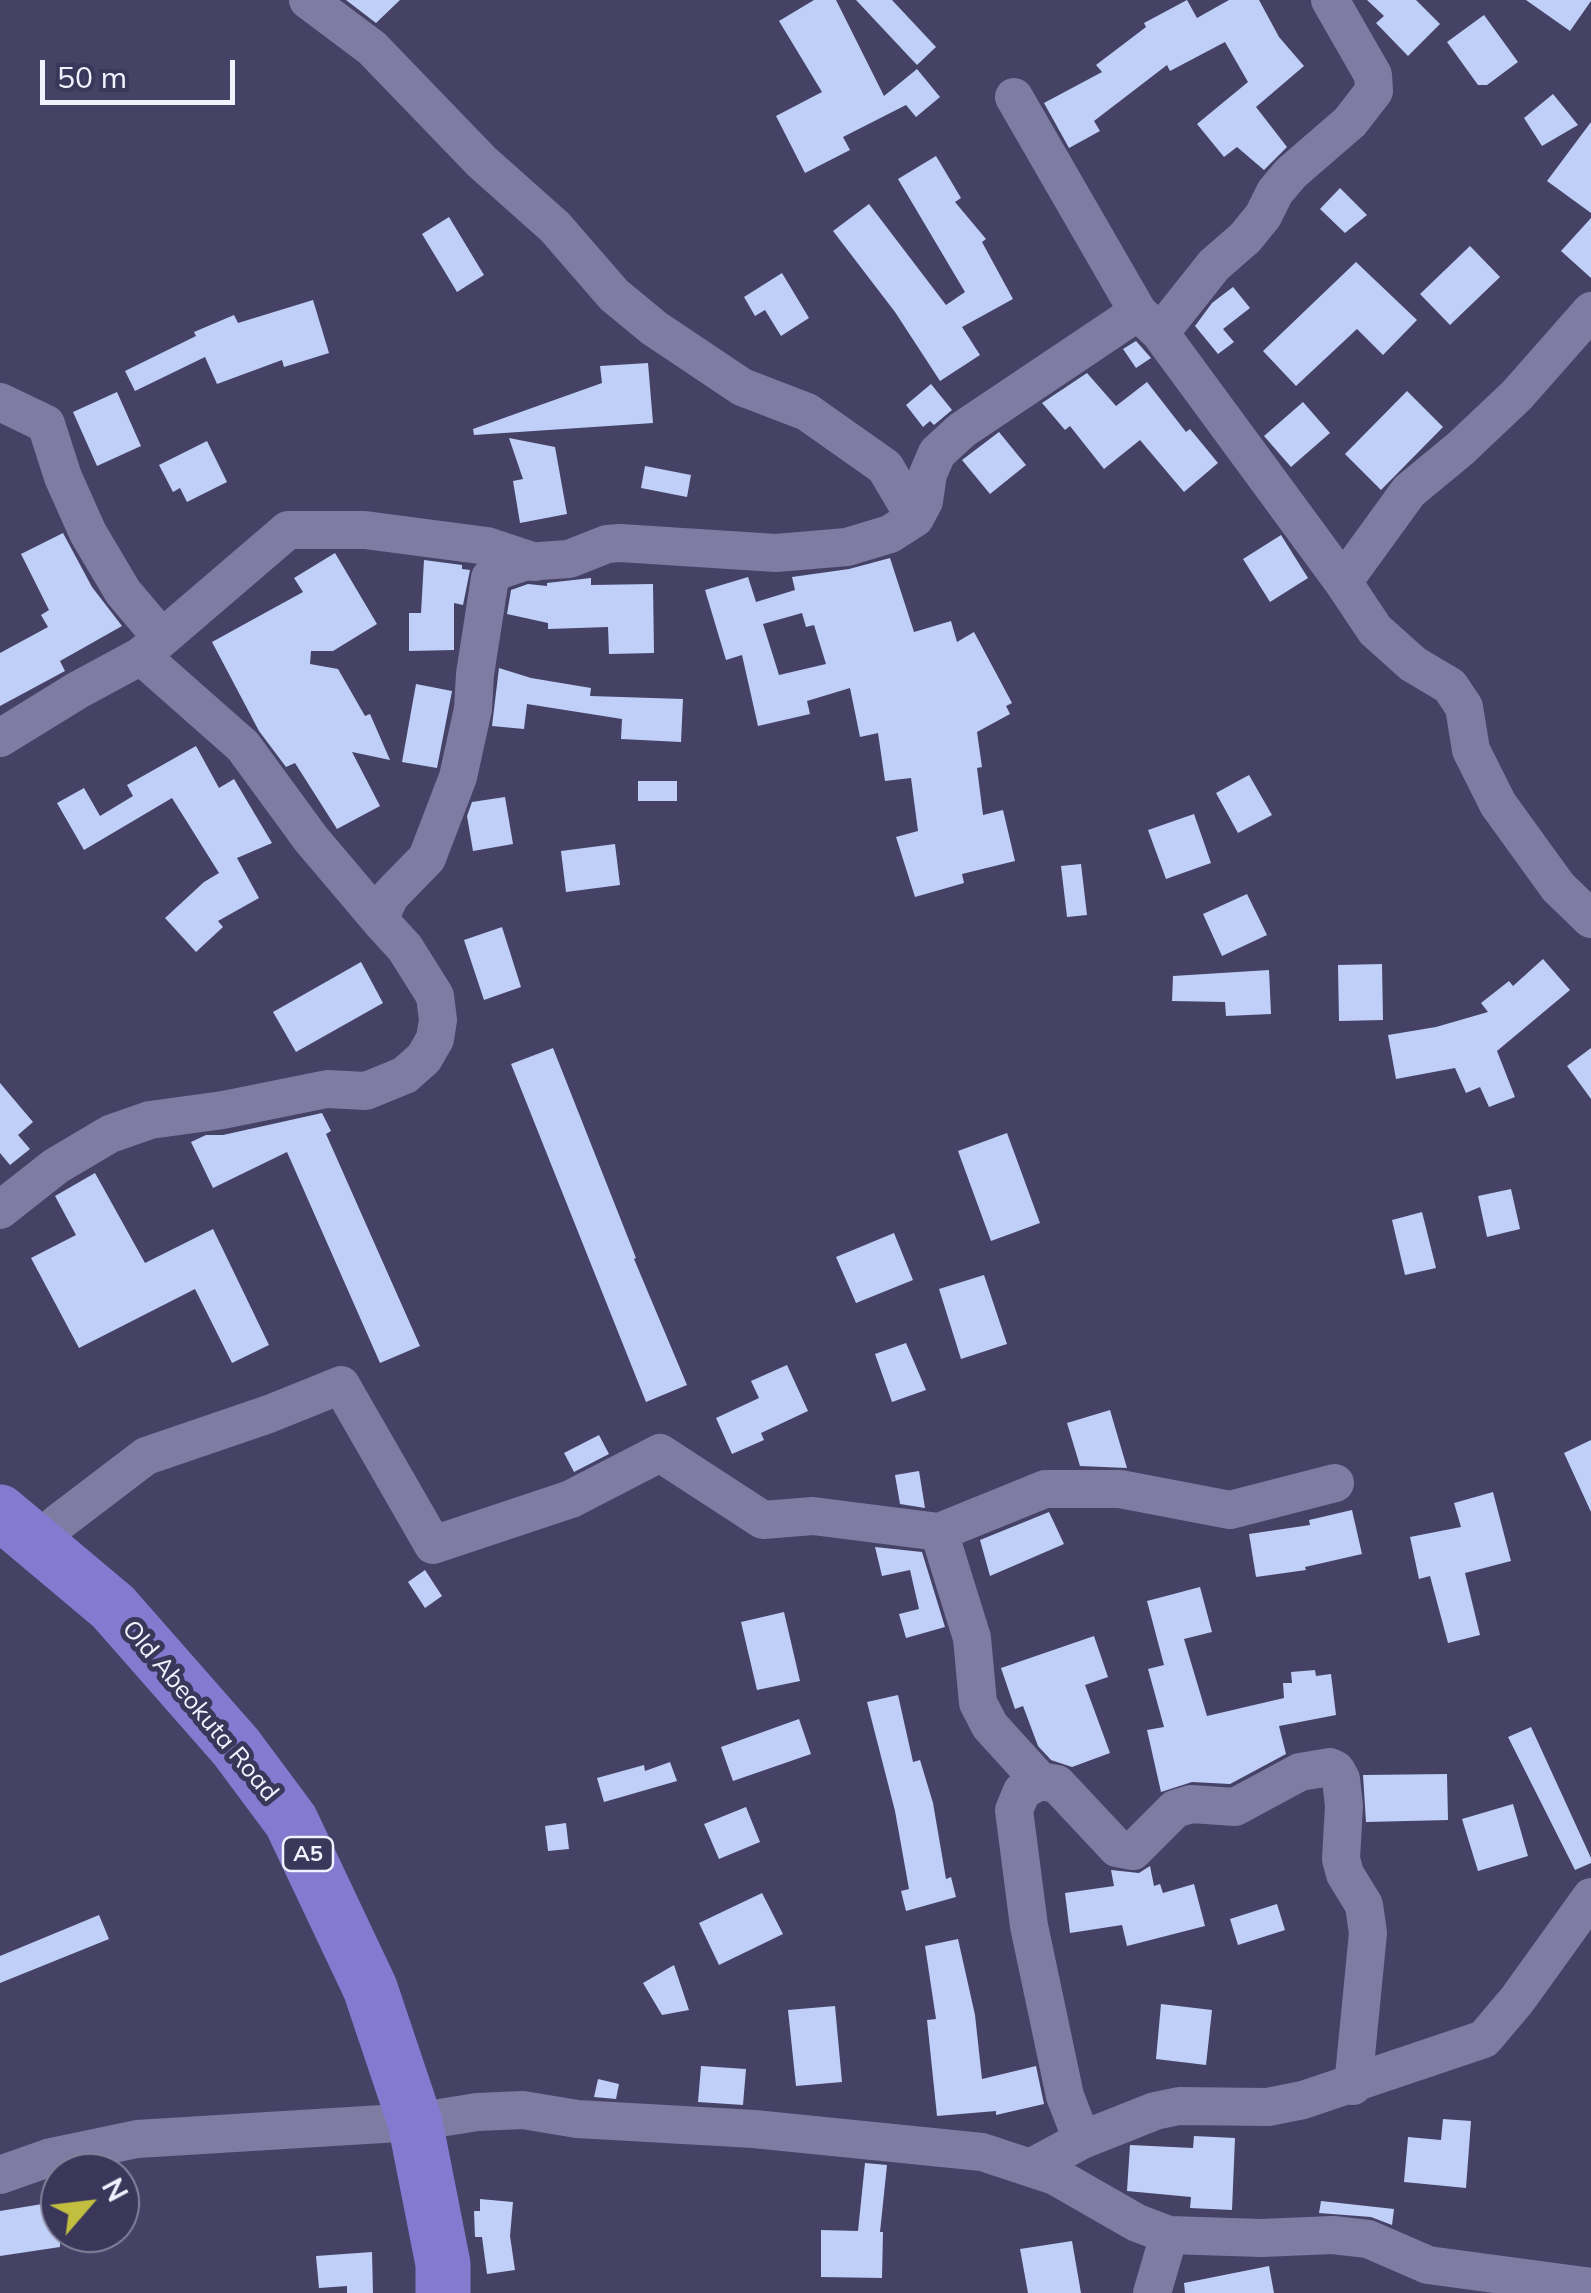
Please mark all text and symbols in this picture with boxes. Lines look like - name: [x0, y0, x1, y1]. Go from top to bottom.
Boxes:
- scale bar: [45, 40, 240, 102]
- text: 50 m: [57, 58, 127, 96]
- street label: Old Abeokuta Road: [116, 1614, 284, 1808]
- road number: A5: [283, 1837, 333, 1871]
- north arrow: [40, 2153, 140, 2253]
- text: N: [95, 2172, 136, 2207]

